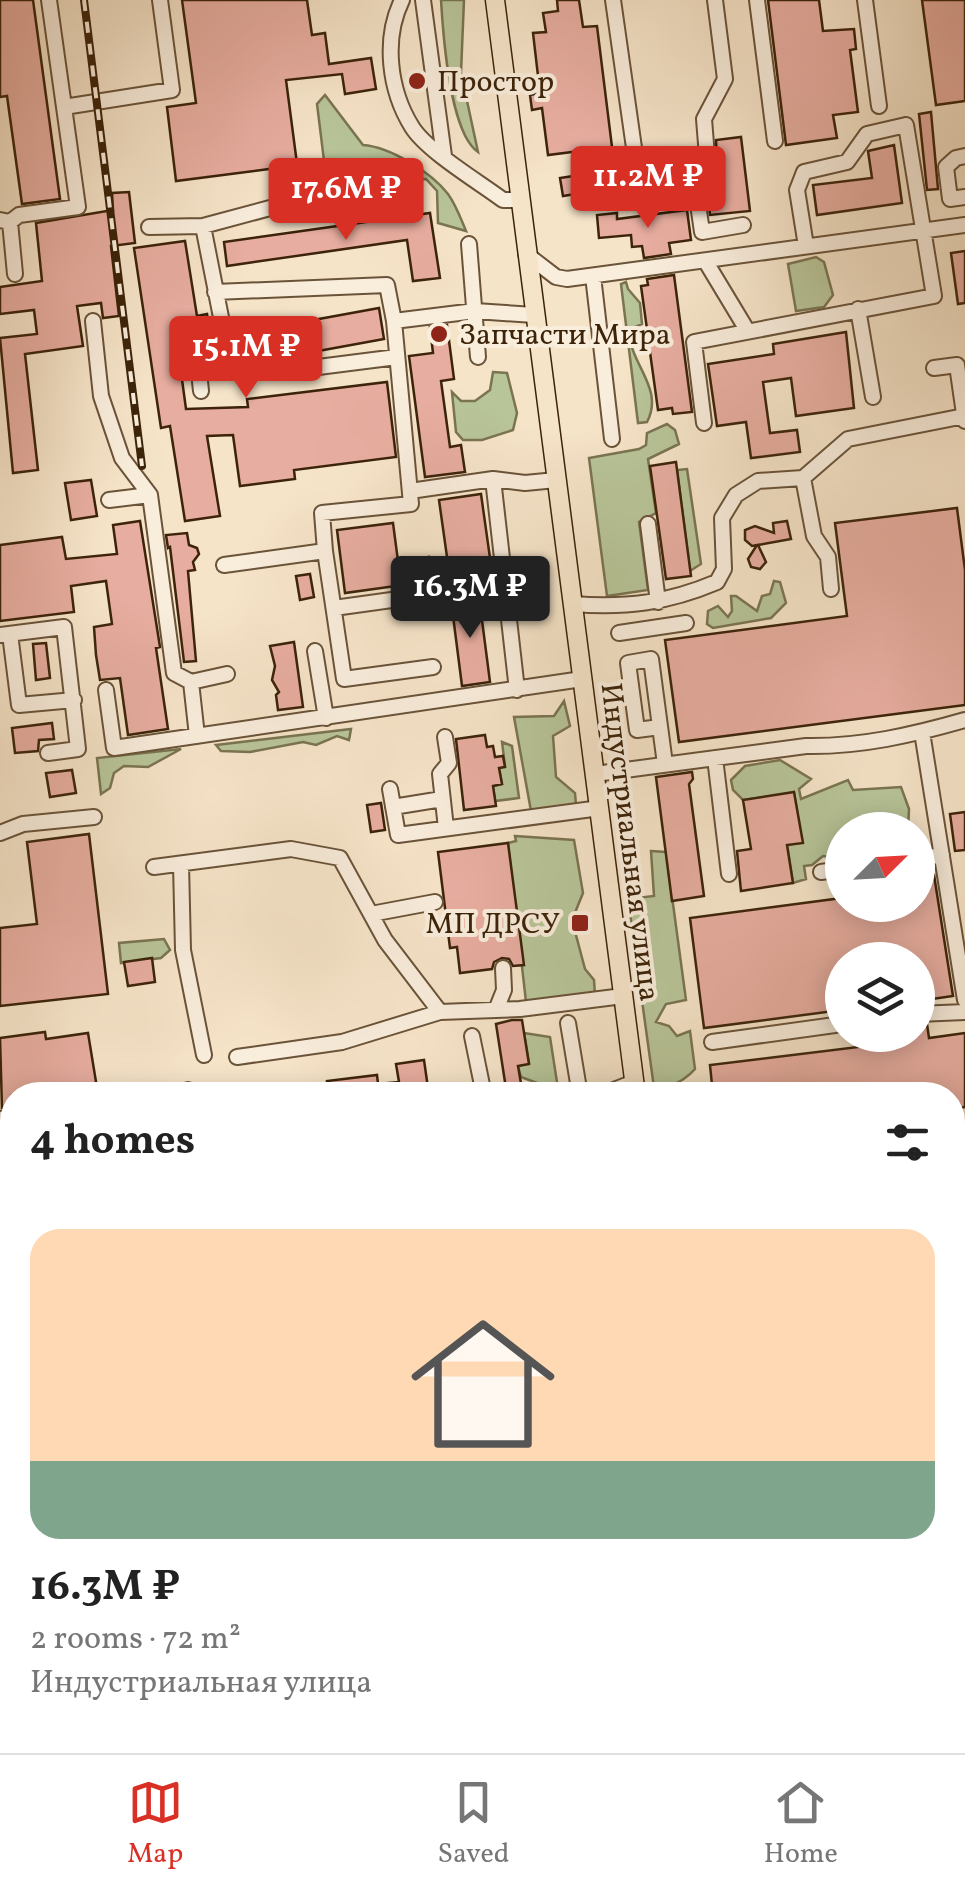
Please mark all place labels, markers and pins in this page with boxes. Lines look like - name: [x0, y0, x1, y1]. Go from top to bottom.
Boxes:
- place label: Простор: [437, 62, 554, 104]
- marker: Простор: [406, 70, 428, 92]
- pin: 11.2M ₽: [556, 146, 740, 231]
- pin: 17.6M ₽: [254, 158, 438, 243]
- place label: Запчасти Мира: [459, 315, 671, 357]
- pin: 15.1M ₽: [154, 316, 338, 401]
- marker: Запчасти Мира: [428, 323, 450, 345]
- pin: 16.3M ₽: [378, 556, 562, 641]
- place label: МП ДРСУ: [426, 904, 560, 946]
- marker: МП ДРСУ: [569, 912, 591, 934]

